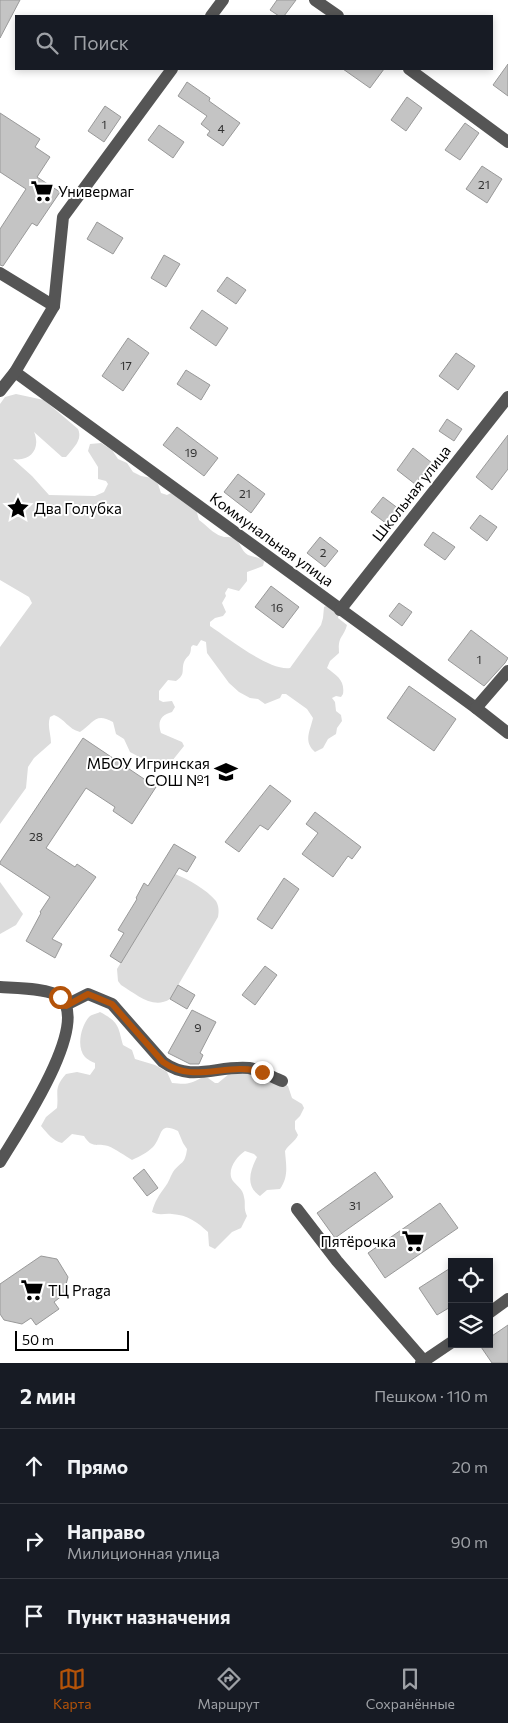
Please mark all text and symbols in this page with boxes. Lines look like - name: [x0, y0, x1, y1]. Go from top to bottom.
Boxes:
- search box: [15, 15, 493, 70]
- icon: search: [33, 29, 61, 57]
- text: Поиск: [73, 31, 129, 54]
- house number: 1: [101, 117, 107, 131]
- house number: 4: [217, 121, 225, 135]
- house number: 21: [478, 177, 490, 191]
- supermarket icon: Универмаг: [29, 178, 55, 204]
- place label: Универмаг: [58, 182, 134, 200]
- house number: 17: [120, 358, 132, 372]
- street label: Школьная улица: [368, 441, 454, 545]
- house number: 19: [185, 445, 197, 459]
- house number: 21: [239, 486, 251, 500]
- street label: Коммунальная улица: [207, 488, 337, 590]
- place icon: Два Голубка: [5, 495, 31, 521]
- place label: Два Голубка: [34, 499, 122, 517]
- house number: 2: [320, 545, 327, 559]
- house number: 16: [271, 600, 283, 614]
- house number: 1: [476, 652, 482, 666]
- place label: МБОУ Игринская СОШ №1: [87, 754, 210, 789]
- school or university icon: МБОУ Игринская СОШ №1: [213, 759, 239, 785]
- house number: 28: [29, 829, 43, 843]
- route start: [49, 986, 72, 1009]
- house number: 9: [194, 1020, 202, 1034]
- route end: [251, 1061, 274, 1084]
- house number: 31: [349, 1198, 361, 1212]
- supermarket icon: Пятёрочка: [400, 1228, 426, 1254]
- place label: Пятёрочка: [321, 1232, 396, 1250]
- map controls: [448, 1258, 493, 1348]
- button: locate: [448, 1258, 493, 1303]
- supermarket icon: ТЦ Praga: [19, 1277, 45, 1303]
- place label: ТЦ Praga: [48, 1281, 111, 1299]
- button: layers: [448, 1303, 493, 1348]
- scale bar: [15, 1328, 129, 1351]
- text: 50 m: [22, 1331, 54, 1348]
- text: 2 мин: [20, 1383, 76, 1408]
- text: Пешком · 110 m: [374, 1386, 488, 1405]
- icon: ahead: [20, 1452, 48, 1480]
- text: Прямо: [67, 1455, 128, 1478]
- text: 20 m: [452, 1457, 488, 1476]
- text: Направо: [67, 1520, 145, 1543]
- icon: right: [20, 1527, 48, 1555]
- text: 90 m: [451, 1532, 488, 1551]
- text: Милиционная улица: [67, 1543, 220, 1562]
- icon: arrive: [20, 1602, 48, 1630]
- text: Пункт назначения: [67, 1605, 230, 1628]
- tab: Карта: [53, 1665, 92, 1712]
- tab: Маршрут: [198, 1665, 260, 1712]
- tab: Сохранённые: [366, 1665, 455, 1712]

